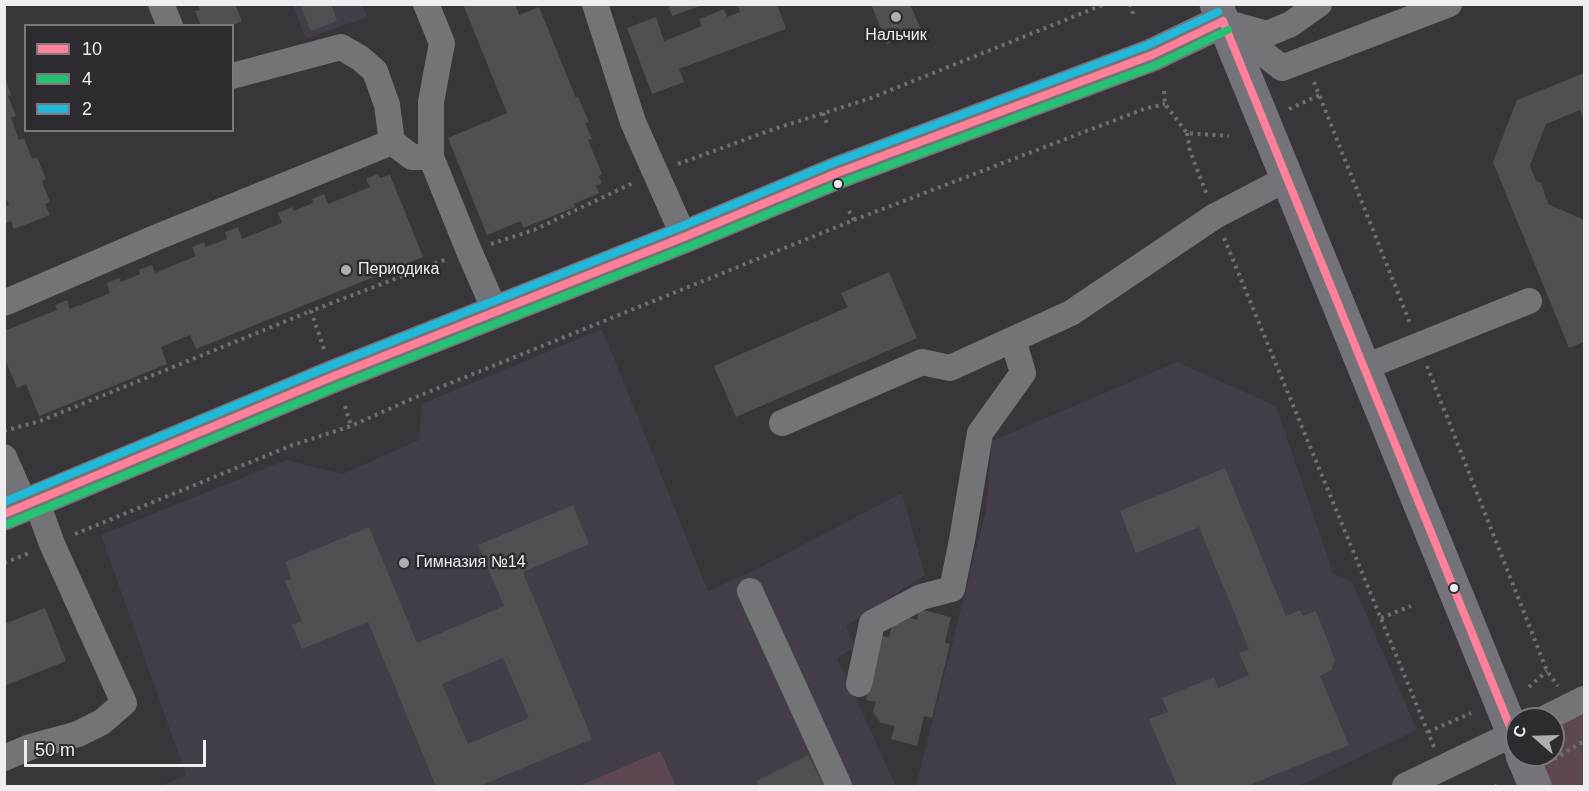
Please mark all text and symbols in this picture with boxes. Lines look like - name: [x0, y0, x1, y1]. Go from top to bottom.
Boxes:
- marker: Нальчик: [889, 10, 903, 24]
- legend: [24, 24, 234, 132]
- place label: Нальчик: [865, 26, 927, 46]
- text: 10: [82, 39, 102, 59]
- text: 4: [82, 69, 92, 89]
- text: 2: [82, 99, 92, 119]
- unlabelled marker: [832, 178, 844, 190]
- place label: Периодика: [358, 260, 439, 280]
- marker: Периодика: [339, 263, 353, 277]
- place label: Гимназия №14: [416, 553, 526, 573]
- marker: Гимназия №14: [397, 556, 411, 570]
- unlabelled marker: [1448, 582, 1460, 594]
- north arrow: [1505, 707, 1565, 767]
- text: С: [1510, 723, 1529, 740]
- scale bar: [27, 728, 208, 766]
- text: 50 m: [35, 740, 75, 760]

